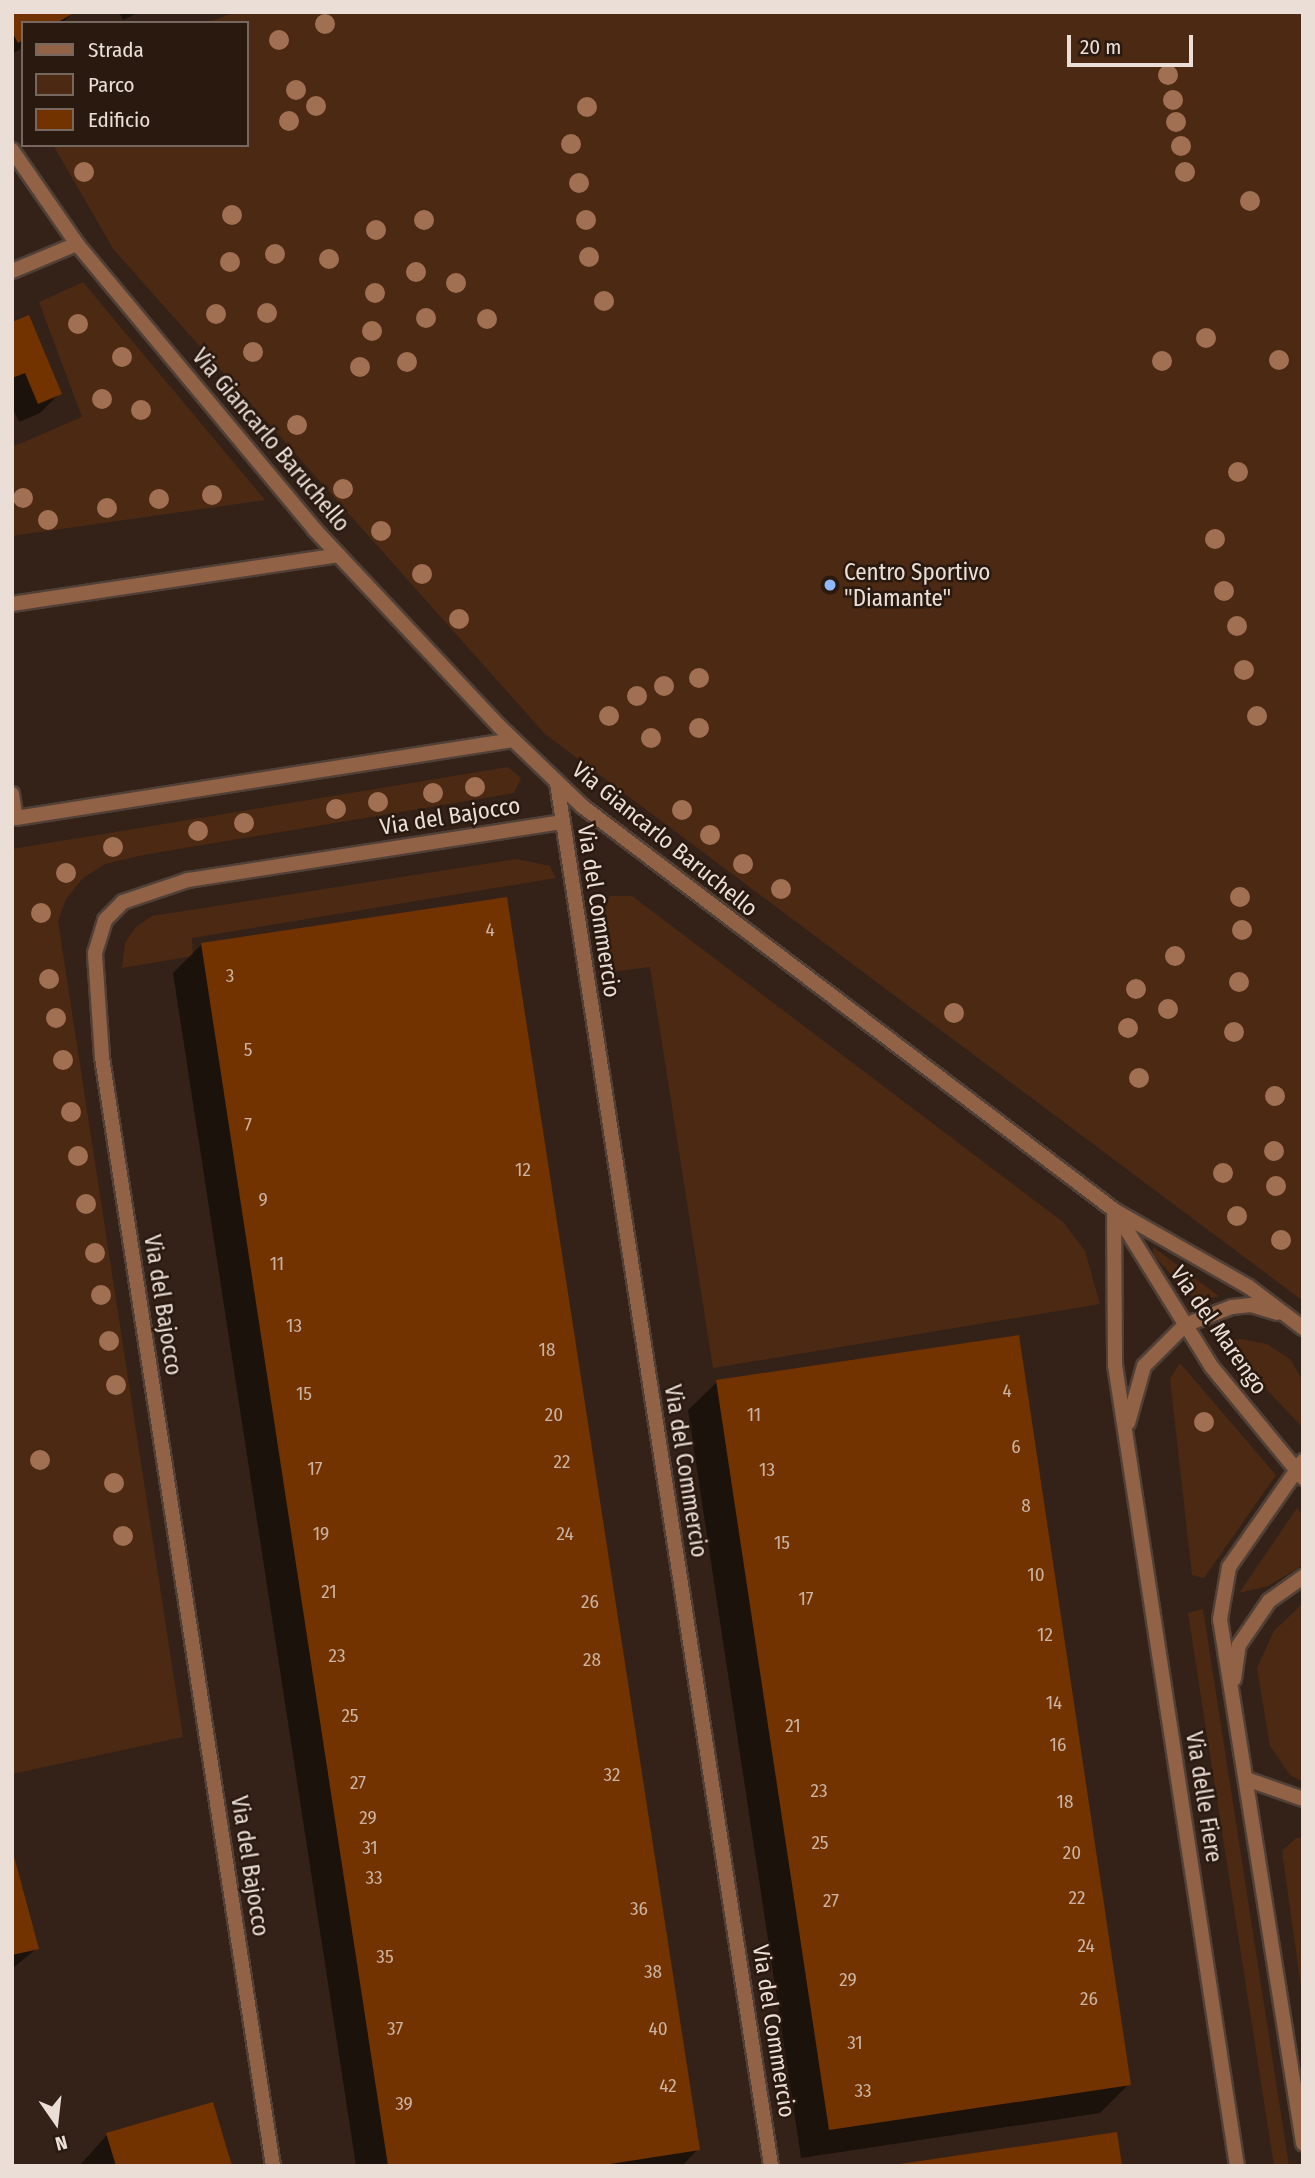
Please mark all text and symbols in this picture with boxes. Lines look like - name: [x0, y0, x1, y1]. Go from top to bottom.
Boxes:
- legend: [21, 21, 248, 147]
- scale bar: [1070, 21, 1196, 65]
- text: 20 m: [1080, 34, 1121, 60]
- text: Strada: [88, 37, 144, 63]
- text: Parco: [88, 72, 135, 98]
- text: Edificio: [88, 107, 150, 133]
- street label: Via Giancarlo Baruchello: [186, 343, 356, 537]
- place label: Centro Sportivo "Diamante": [844, 558, 990, 612]
- marker: Centro Sportivo "Diamante": [822, 577, 838, 593]
- street label: Via Giancarlo Baruchello: [567, 756, 763, 922]
- street label: Via del Bajocco: [378, 791, 522, 841]
- street label: Via del Commercio: [572, 823, 626, 999]
- house number: 4: [485, 919, 495, 941]
- house number: 3: [226, 965, 234, 987]
- house number: 5: [244, 1039, 252, 1061]
- house number: 7: [244, 1114, 252, 1136]
- house number: 12: [515, 1159, 531, 1181]
- house number: 9: [258, 1189, 268, 1211]
- street label: Via del Bajocco: [138, 1233, 188, 1377]
- house number: 11: [270, 1253, 284, 1275]
- street label: Via del Marengo: [1165, 1260, 1273, 1400]
- house number: 13: [286, 1315, 302, 1337]
- house number: 18: [539, 1339, 555, 1361]
- house number: 4: [1002, 1380, 1012, 1402]
- house number: 15: [296, 1383, 312, 1405]
- street label: Via del Commercio: [659, 1383, 713, 1559]
- house number: 20: [545, 1404, 563, 1426]
- house number: 11: [747, 1404, 761, 1426]
- house number: 6: [1011, 1436, 1021, 1458]
- house number: 22: [554, 1451, 570, 1473]
- house number: 17: [307, 1458, 323, 1480]
- house number: 13: [759, 1459, 775, 1481]
- house number: 8: [1021, 1495, 1031, 1517]
- house number: 19: [313, 1523, 329, 1545]
- house number: 24: [556, 1523, 574, 1545]
- house number: 15: [774, 1532, 790, 1554]
- house number: 10: [1027, 1564, 1045, 1586]
- house number: 21: [321, 1581, 337, 1603]
- house number: 17: [798, 1588, 814, 1610]
- house number: 26: [581, 1591, 599, 1613]
- house number: 12: [1037, 1624, 1053, 1646]
- house number: 23: [329, 1645, 345, 1667]
- house number: 28: [583, 1649, 601, 1671]
- house number: 14: [1046, 1692, 1062, 1714]
- house number: 25: [341, 1705, 359, 1727]
- house number: 21: [785, 1715, 801, 1737]
- street label: Via delle Fiere: [1180, 1730, 1228, 1864]
- house number: 16: [1050, 1734, 1066, 1756]
- house number: 32: [604, 1764, 620, 1786]
- house number: 27: [350, 1772, 366, 1794]
- house number: 23: [811, 1780, 827, 1802]
- house number: 18: [1057, 1791, 1073, 1813]
- street label: Via del Bajocco: [225, 1794, 275, 1938]
- house number: 29: [359, 1807, 377, 1829]
- house number: 25: [811, 1832, 829, 1854]
- house number: 31: [362, 1837, 378, 1859]
- house number: 20: [1063, 1842, 1081, 1864]
- house number: 33: [365, 1867, 383, 1889]
- house number: 22: [1069, 1887, 1085, 1909]
- house number: 27: [823, 1890, 839, 1912]
- house number: 36: [630, 1898, 648, 1920]
- house number: 24: [1077, 1935, 1095, 1957]
- street label: Via del Commercio: [747, 1943, 801, 2119]
- house number: 35: [376, 1946, 394, 1968]
- house number: 38: [644, 1961, 662, 1983]
- house number: 29: [839, 1969, 857, 1991]
- house number: 26: [1080, 1988, 1098, 2010]
- house number: 37: [387, 2018, 403, 2040]
- house number: 40: [648, 2018, 668, 2040]
- house number: 31: [847, 2032, 863, 2054]
- house number: 42: [659, 2075, 677, 2097]
- house number: 33: [854, 2080, 872, 2102]
- north arrow: [21, 2087, 91, 2157]
- house number: 39: [395, 2093, 413, 2115]
- text: N: [53, 2130, 70, 2155]

